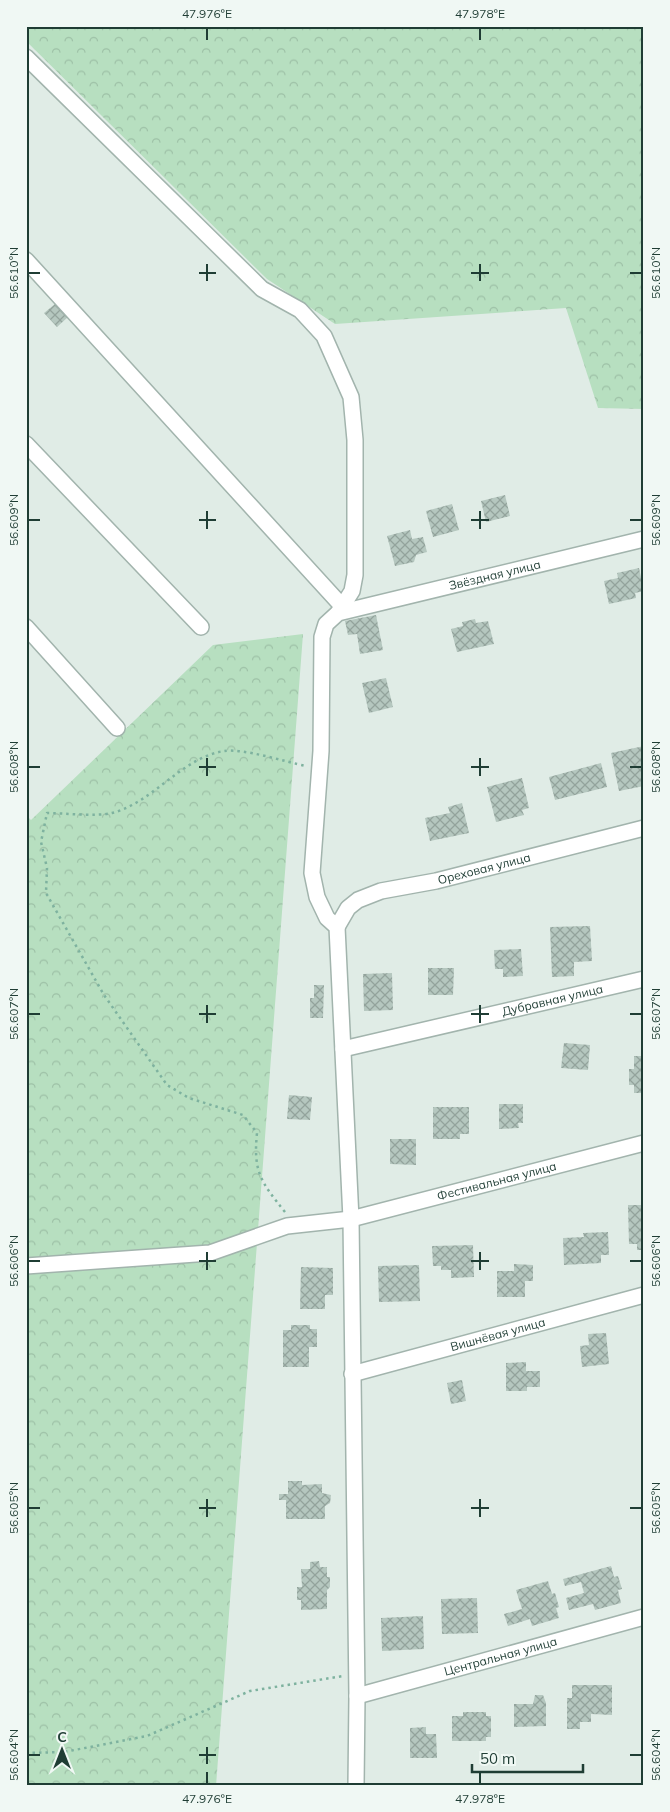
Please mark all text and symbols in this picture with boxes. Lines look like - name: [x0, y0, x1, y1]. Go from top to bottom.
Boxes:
- text: 47.976°E: [182, 6, 232, 21]
- text: 47.978°E: [455, 6, 505, 21]
- text: 56.610°N: [6, 247, 21, 299]
- text: 56.610°N: [648, 247, 663, 299]
- text: 56.609°N: [6, 494, 21, 546]
- text: 56.609°N: [648, 494, 663, 546]
- street label: Звёздная улица: [447, 556, 542, 593]
- text: 56.608°N: [6, 741, 21, 793]
- text: 56.608°N: [648, 741, 663, 793]
- street label: Ореховая улица: [436, 849, 532, 887]
- street label: Дубравная улица: [500, 981, 604, 1019]
- text: 56.607°N: [6, 988, 21, 1040]
- text: 56.607°N: [648, 988, 663, 1040]
- street label: Фестивальная улица: [435, 1158, 558, 1203]
- text: 56.606°N: [6, 1235, 21, 1287]
- text: 56.606°N: [648, 1235, 663, 1287]
- street label: Вишнёвая улица: [448, 1314, 547, 1354]
- text: 56.605°N: [6, 1482, 21, 1534]
- text: 56.605°N: [648, 1482, 663, 1534]
- street label: Центральная улица: [442, 1633, 559, 1679]
- north arrow: [38, 1724, 88, 1774]
- text: С: [57, 1728, 67, 1746]
- text: 56.604°N: [6, 1729, 21, 1781]
- text: 56.604°N: [648, 1729, 663, 1781]
- scale bar: [472, 1742, 584, 1774]
- text: 50 m: [480, 1749, 515, 1768]
- text: 47.976°E: [182, 1791, 232, 1806]
- text: 47.978°E: [455, 1791, 505, 1806]

